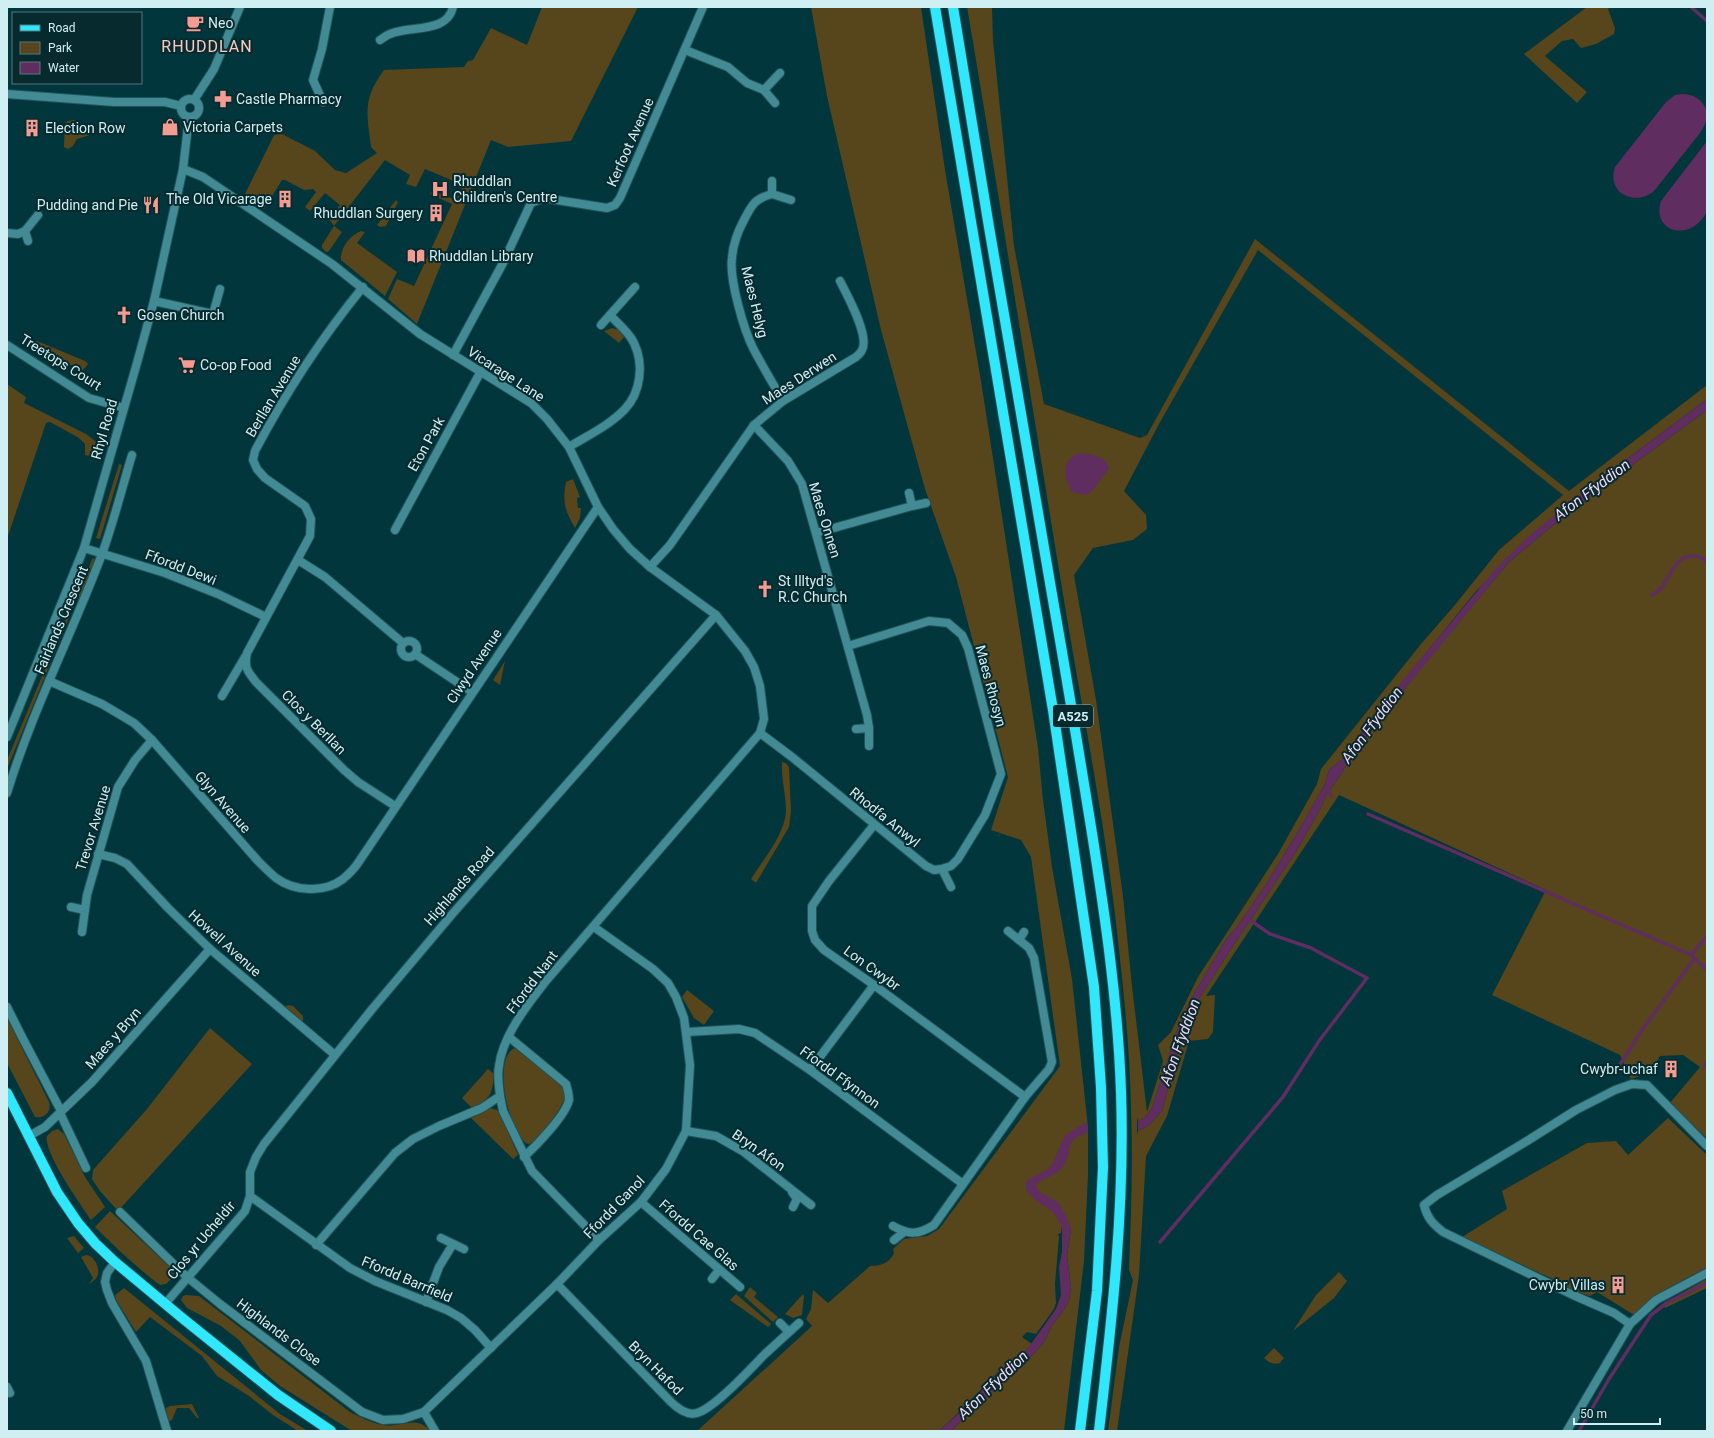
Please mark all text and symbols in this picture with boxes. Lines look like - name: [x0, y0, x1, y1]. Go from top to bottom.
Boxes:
- legend: [12, 12, 142, 84]
- cafe icon: Neo: [185, 13, 205, 33]
- place label: Neo: [208, 15, 233, 31]
- text: Road: [48, 21, 76, 35]
- district label: RHUDDLAN: [161, 37, 253, 56]
- text: Park: [48, 41, 73, 55]
- text: Water: [48, 61, 79, 75]
- pharmacy icon: Castle Pharmacy: [213, 89, 233, 109]
- place label: Castle Pharmacy: [236, 91, 342, 107]
- street label: Kerfoot Avenue: [603, 95, 657, 189]
- shop icon: Victoria Carpets: [160, 117, 180, 137]
- building icon: Election Row: [22, 118, 42, 138]
- place label: Victoria Carpets: [183, 119, 283, 135]
- place label: Election Row: [45, 120, 126, 136]
- place label: Rhuddlan Children's Centre: [453, 173, 557, 205]
- hospital icon: Rhuddlan Children's Centre: [430, 179, 450, 199]
- building icon: The Old Vicarage: [275, 189, 295, 209]
- place label: The Old Vicarage: [166, 191, 272, 207]
- restaurant icon: Pudding and Pie: [141, 195, 161, 215]
- place label: Pudding and Pie: [37, 197, 138, 213]
- building icon: Rhuddlan Surgery: [426, 203, 446, 223]
- place label: Rhuddlan Surgery: [314, 205, 423, 221]
- library icon: Rhuddlan Library: [406, 246, 426, 266]
- place label: Rhuddlan Library: [429, 248, 534, 264]
- street label: Maes Helyg: [738, 265, 772, 339]
- church icon: Gosen Church: [114, 305, 134, 325]
- place label: Gosen Church: [137, 307, 225, 323]
- street label: Treetops Court: [17, 331, 105, 394]
- street label: Vicarage Lane: [465, 343, 547, 405]
- street label: Maes Derwen: [759, 348, 839, 408]
- street label: Berllan Avenue: [242, 352, 304, 440]
- supermarket icon: Co-op Food: [177, 355, 197, 375]
- place label: Co-op Food: [200, 357, 272, 373]
- street label: Rhyl Road: [88, 397, 120, 461]
- street label: Eton Park: [405, 413, 448, 474]
- water label: Afon Ffyddion: [1550, 456, 1634, 525]
- street label: Maes Onnen: [806, 480, 844, 560]
- street label: Ffordd Dewi: [143, 546, 219, 588]
- street label: Fairlands Crescent: [31, 563, 91, 677]
- place label: St Illtyd's R.C Church: [778, 573, 847, 605]
- church icon: St Illtyd's R.C Church: [755, 579, 775, 599]
- street label: Clwyd Avenue: [443, 626, 505, 706]
- street label: Maes Rhosyn: [972, 643, 1010, 729]
- water label: Afon Ffyddion: [1337, 683, 1406, 767]
- street label: Clos y Berllan: [279, 687, 349, 757]
- road number: A525: [1053, 705, 1093, 727]
- street label: Glyn Avenue: [192, 768, 254, 836]
- street label: Trevor Avenue: [72, 783, 114, 873]
- street label: Rhodfa Anwyl: [847, 784, 923, 850]
- street label: Highlands Road: [421, 844, 497, 928]
- street label: Howell Avenue: [185, 906, 265, 980]
- street label: Lon Cwybr: [841, 942, 903, 994]
- street label: Ffordd Nant: [503, 947, 561, 1017]
- water label: Afon Ffyddion: [1156, 996, 1204, 1089]
- street label: Maes y Bryn: [82, 1004, 144, 1072]
- street label: Ffordd Ffynnon: [797, 1043, 883, 1111]
- building icon: Cwybr-uchaf: [1661, 1059, 1681, 1079]
- place label: Cwybr-uchaf: [1580, 1061, 1658, 1077]
- street label: Bryn Afon: [729, 1126, 789, 1174]
- street label: Ffordd Ganol: [580, 1172, 648, 1242]
- street label: Ffordd Cae Glas: [656, 1196, 742, 1274]
- street label: Clos yr Ucheldir: [164, 1197, 238, 1282]
- street label: Ffordd Barrfield: [359, 1253, 455, 1305]
- building icon: Cwybr Villas: [1608, 1275, 1628, 1295]
- place label: Cwybr Villas: [1529, 1277, 1605, 1293]
- street label: Highlands Close: [234, 1295, 324, 1369]
- street label: Bryn Hafod: [626, 1338, 686, 1398]
- water label: Afon Ffyddion: [953, 1347, 1032, 1424]
- scale bar: [1574, 1400, 1660, 1426]
- text: 50 m: [1580, 1407, 1607, 1421]

